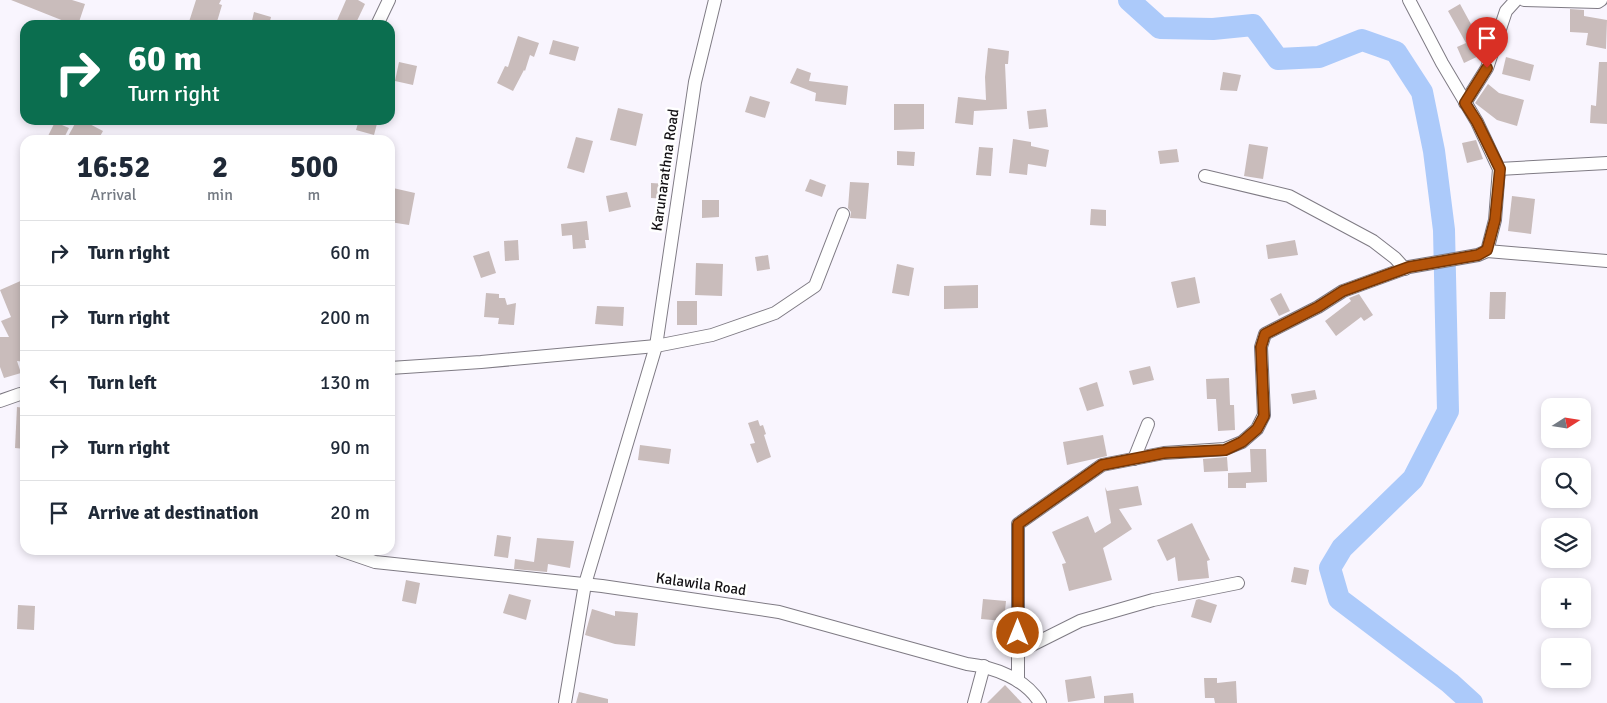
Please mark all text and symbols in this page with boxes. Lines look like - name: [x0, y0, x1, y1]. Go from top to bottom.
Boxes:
- pin: [1466, 17, 1508, 68]
- icon: arrive: [1473, 24, 1501, 52]
- text: 60 m: [128, 37, 202, 80]
- icon: right: [45, 40, 110, 105]
- text: Turn right: [128, 80, 220, 107]
- street label: Karunarathna Road: [647, 108, 683, 232]
- text: 16:52: [77, 149, 150, 186]
- text: 2: [212, 149, 228, 186]
- text: 500: [290, 149, 338, 186]
- text: Arrival: [90, 185, 137, 205]
- text: min: [207, 185, 233, 205]
- text: m: [308, 185, 320, 205]
- icon: right: [45, 239, 73, 267]
- text: Turn right: [88, 241, 170, 265]
- text: 60 m: [330, 241, 370, 265]
- icon: right: [45, 304, 73, 332]
- text: Turn right: [88, 306, 170, 330]
- text: 200 m: [320, 306, 370, 330]
- icon: left: [45, 369, 73, 397]
- text: Turn left: [88, 371, 157, 395]
- text: 130 m: [320, 371, 370, 395]
- north arrow: [1541, 398, 1591, 448]
- map controls: [1541, 398, 1591, 688]
- icon: right: [45, 434, 73, 462]
- text: Turn right: [88, 436, 170, 460]
- text: 90 m: [330, 436, 370, 460]
- button: search: [1541, 458, 1591, 508]
- icon: arrive: [45, 499, 73, 527]
- text: Arrive at destination: [88, 501, 259, 525]
- text: 20 m: [330, 501, 370, 525]
- button: layers: [1541, 518, 1591, 568]
- street label: Kalawila Road: [655, 569, 747, 599]
- button: +: [1541, 578, 1591, 628]
- position arrow: [991, 606, 1043, 658]
- button: −: [1541, 638, 1591, 688]

